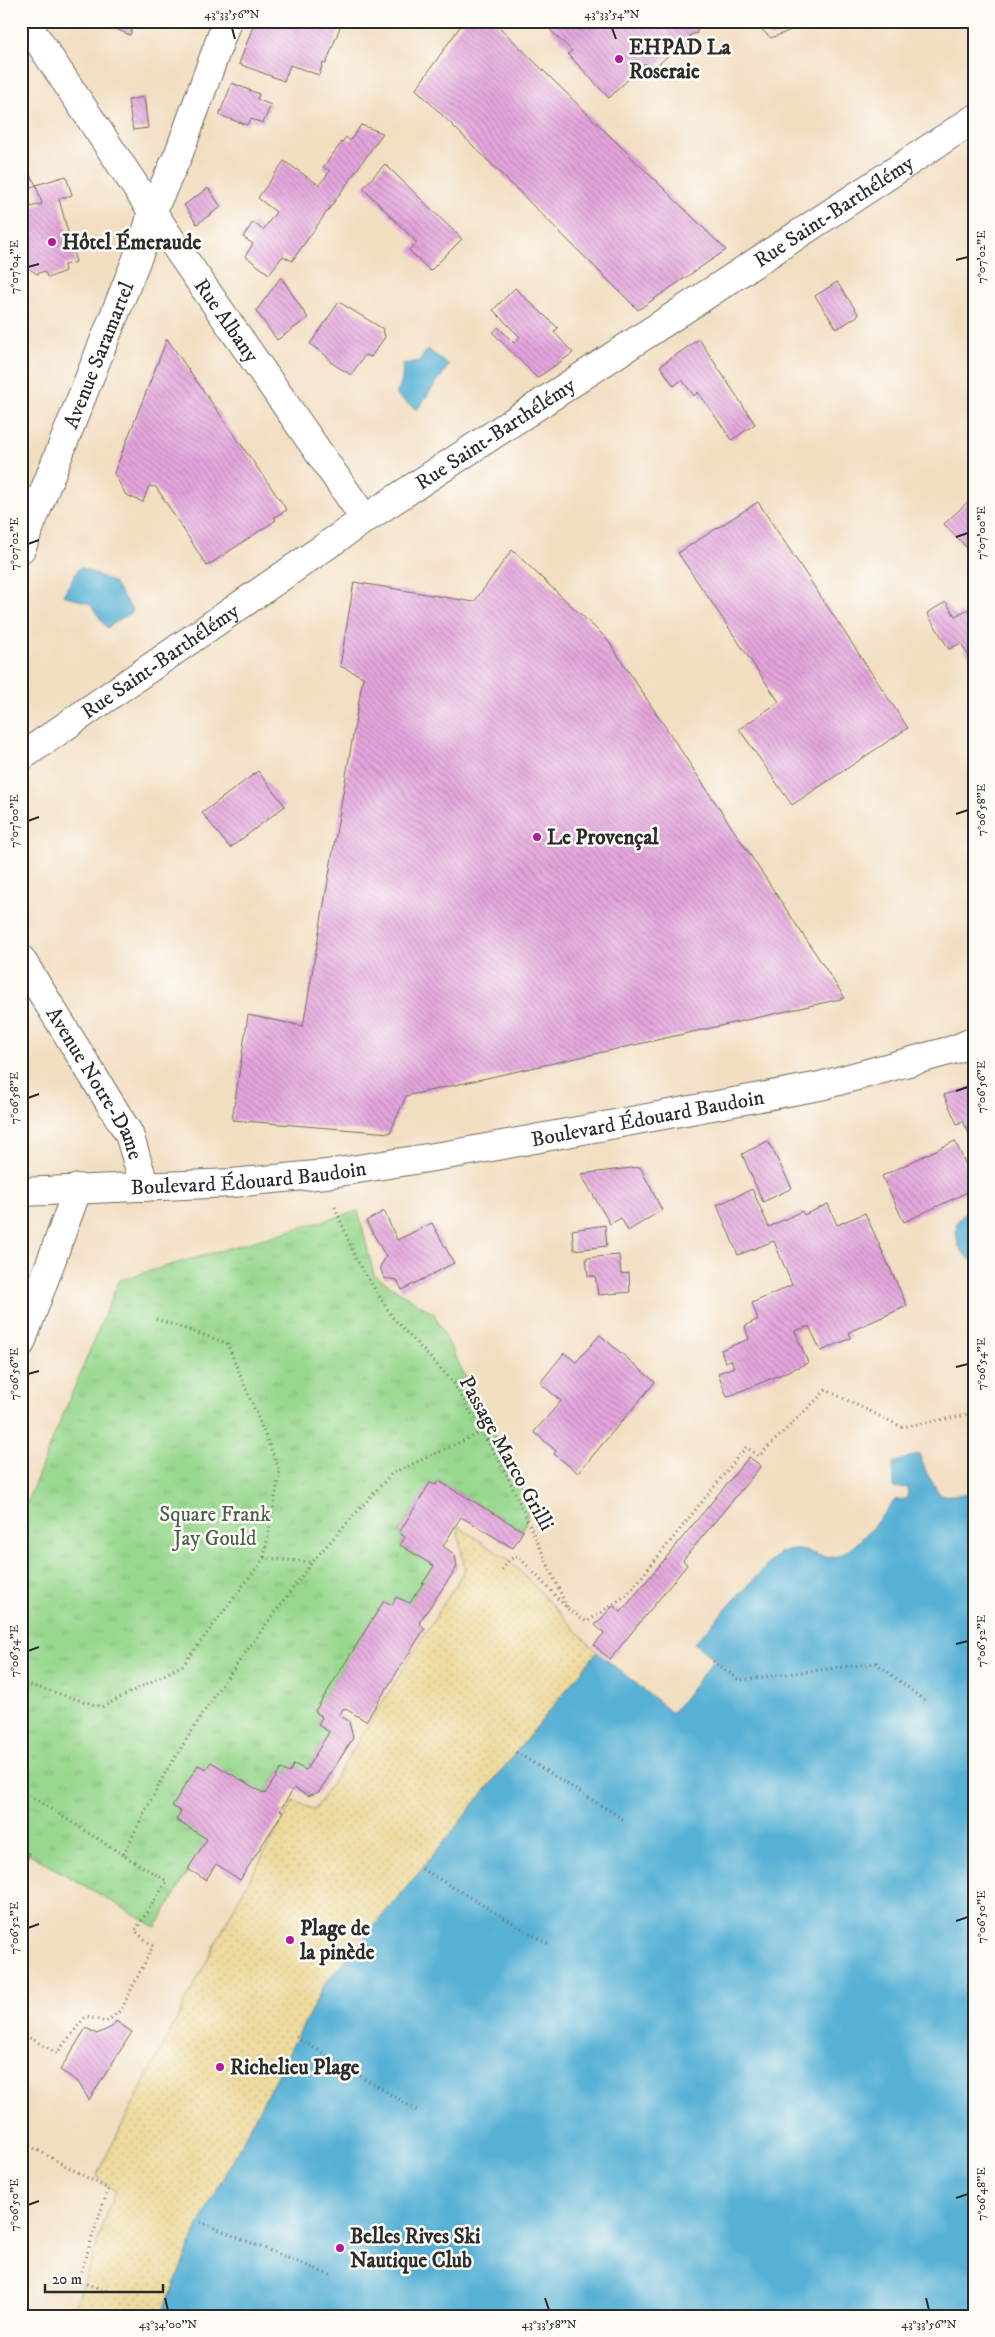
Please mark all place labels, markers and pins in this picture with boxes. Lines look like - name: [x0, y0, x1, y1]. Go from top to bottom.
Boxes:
- place label: EHPAD La Roseraie: [629, 35, 732, 85]
- marker: EHPAD La Roseraie: [613, 53, 625, 65]
- place label: Hôtel Émeraude: [62, 228, 201, 256]
- marker: Hôtel Émeraude: [46, 236, 58, 248]
- place label: Le Provençal: [547, 825, 659, 851]
- marker: Le Provençal: [531, 831, 543, 843]
- place label: Plage de la pinède: [299, 1916, 375, 1966]
- marker: Plage de la pinède: [284, 1934, 296, 1946]
- place label: Richelieu Plage: [230, 2055, 360, 2081]
- marker: Richelieu Plage: [214, 2061, 226, 2073]
- place label: Belles Rives Ski Nautique Club: [350, 2224, 481, 2274]
- marker: Belles Rives Ski Nautique Club: [334, 2242, 346, 2254]

